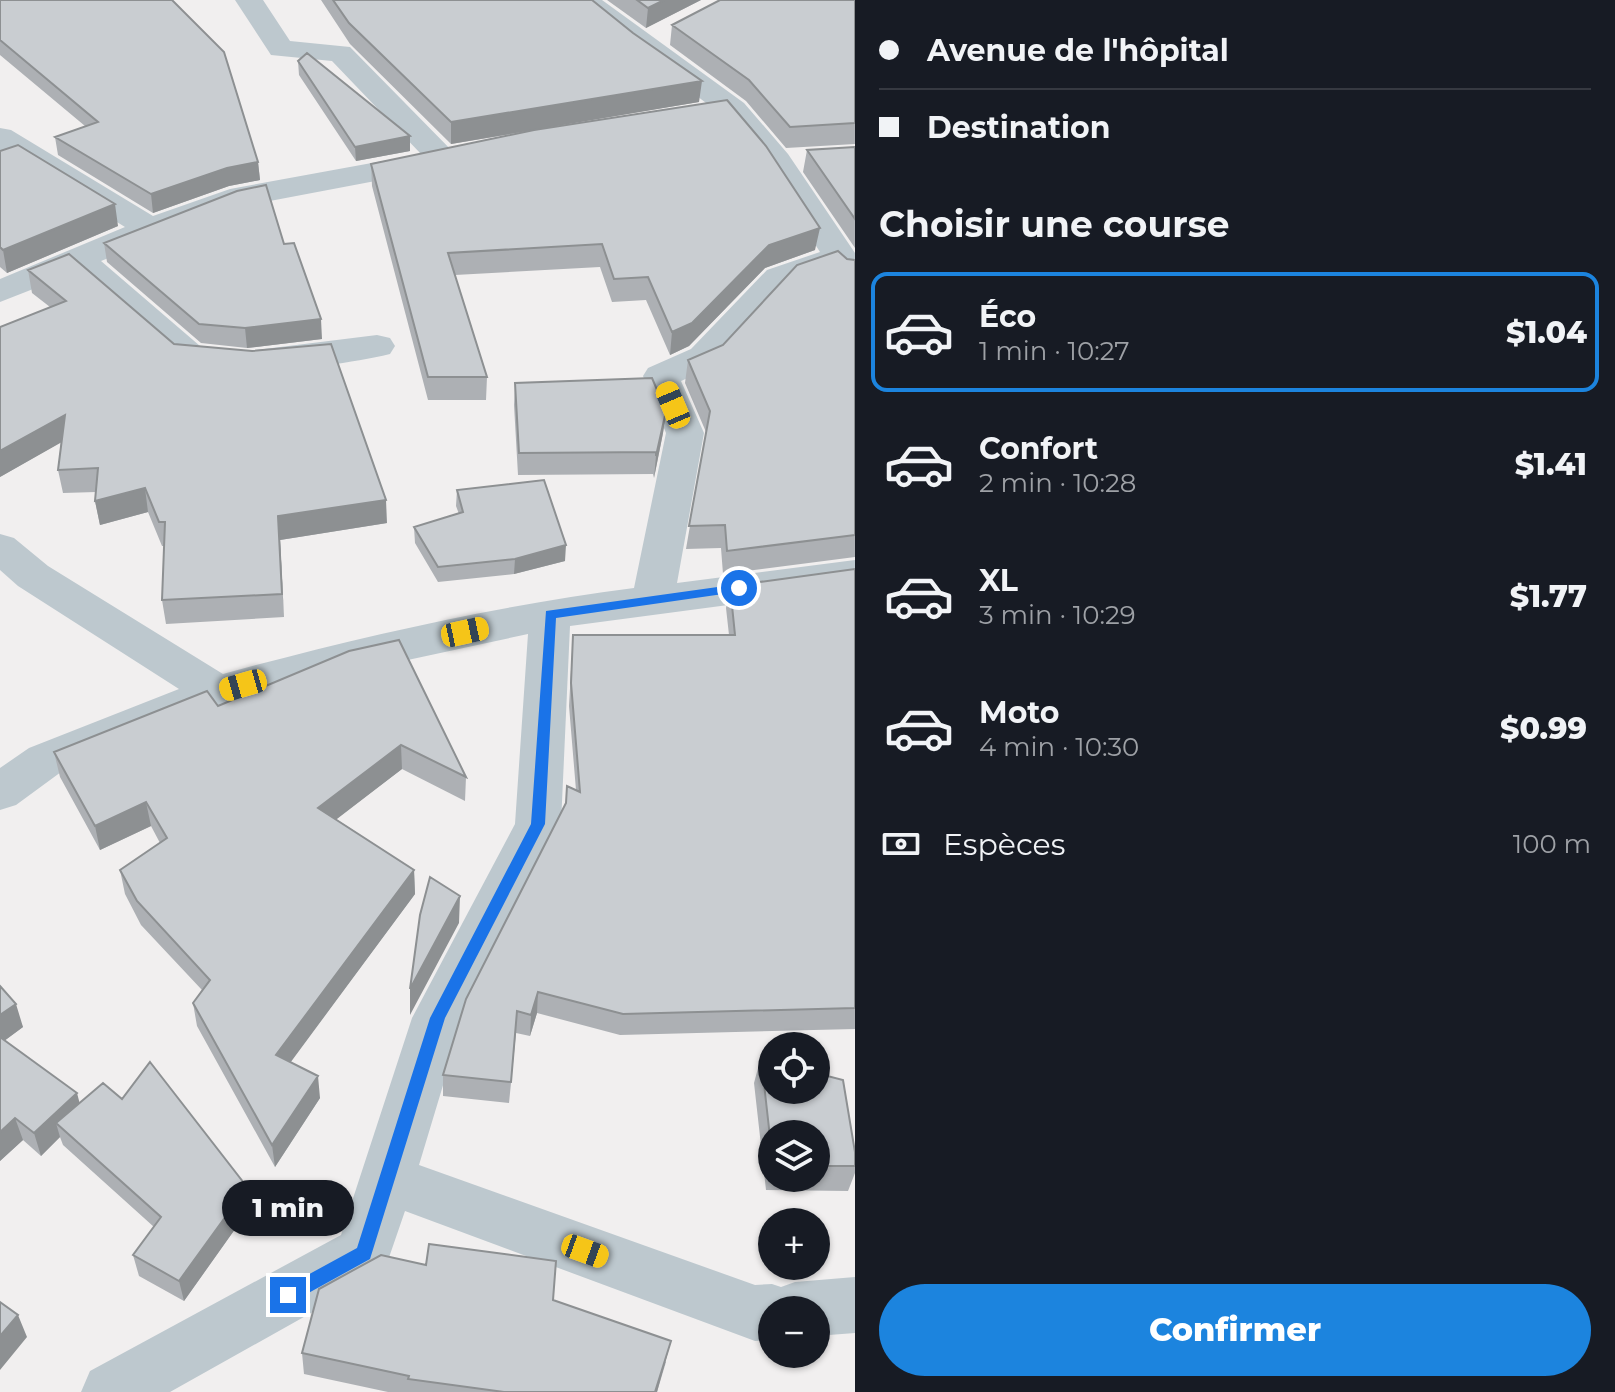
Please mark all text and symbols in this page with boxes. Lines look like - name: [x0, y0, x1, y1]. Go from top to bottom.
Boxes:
- text: Avenue de l'hôpital: [927, 32, 1229, 69]
- text: Destination: [927, 109, 1110, 146]
- text: Choisir une course: [879, 202, 1230, 246]
- icon: car: [883, 296, 955, 368]
- text: Éco: [979, 298, 1036, 335]
- text: $1.04: [1506, 314, 1587, 351]
- text: 1 min · 10:27: [979, 335, 1130, 367]
- car: [653, 378, 693, 432]
- icon: car: [883, 428, 955, 500]
- text: Confort: [979, 430, 1098, 467]
- text: $1.41: [1515, 446, 1587, 483]
- text: 2 min · 10:28: [979, 467, 1136, 499]
- icon: car: [883, 560, 955, 632]
- text: XL: [979, 562, 1018, 599]
- route start: [721, 570, 757, 606]
- text: $1.77: [1510, 578, 1587, 615]
- text: 3 min · 10:29: [979, 599, 1136, 631]
- car: [439, 615, 491, 649]
- car: [217, 667, 269, 703]
- icon: car: [883, 692, 955, 764]
- text: Moto: [979, 694, 1060, 731]
- text: $0.99: [1500, 710, 1587, 747]
- text: 4 min · 10:30: [979, 731, 1139, 763]
- icon: cash: [879, 822, 923, 866]
- text: Espèces: [943, 826, 1065, 863]
- text: 100 m: [1513, 828, 1591, 860]
- map controls: [758, 1032, 830, 1368]
- button: locate: [758, 1032, 830, 1104]
- button: layers: [758, 1120, 830, 1192]
- callout: 1 min: [222, 1179, 354, 1235]
- text: 1 min: [252, 1192, 324, 1224]
- button: +: [758, 1208, 830, 1280]
- car: [558, 1232, 612, 1270]
- route end: [270, 1277, 306, 1313]
- button: Confirmer: [879, 1284, 1591, 1376]
- button: −: [758, 1296, 830, 1368]

